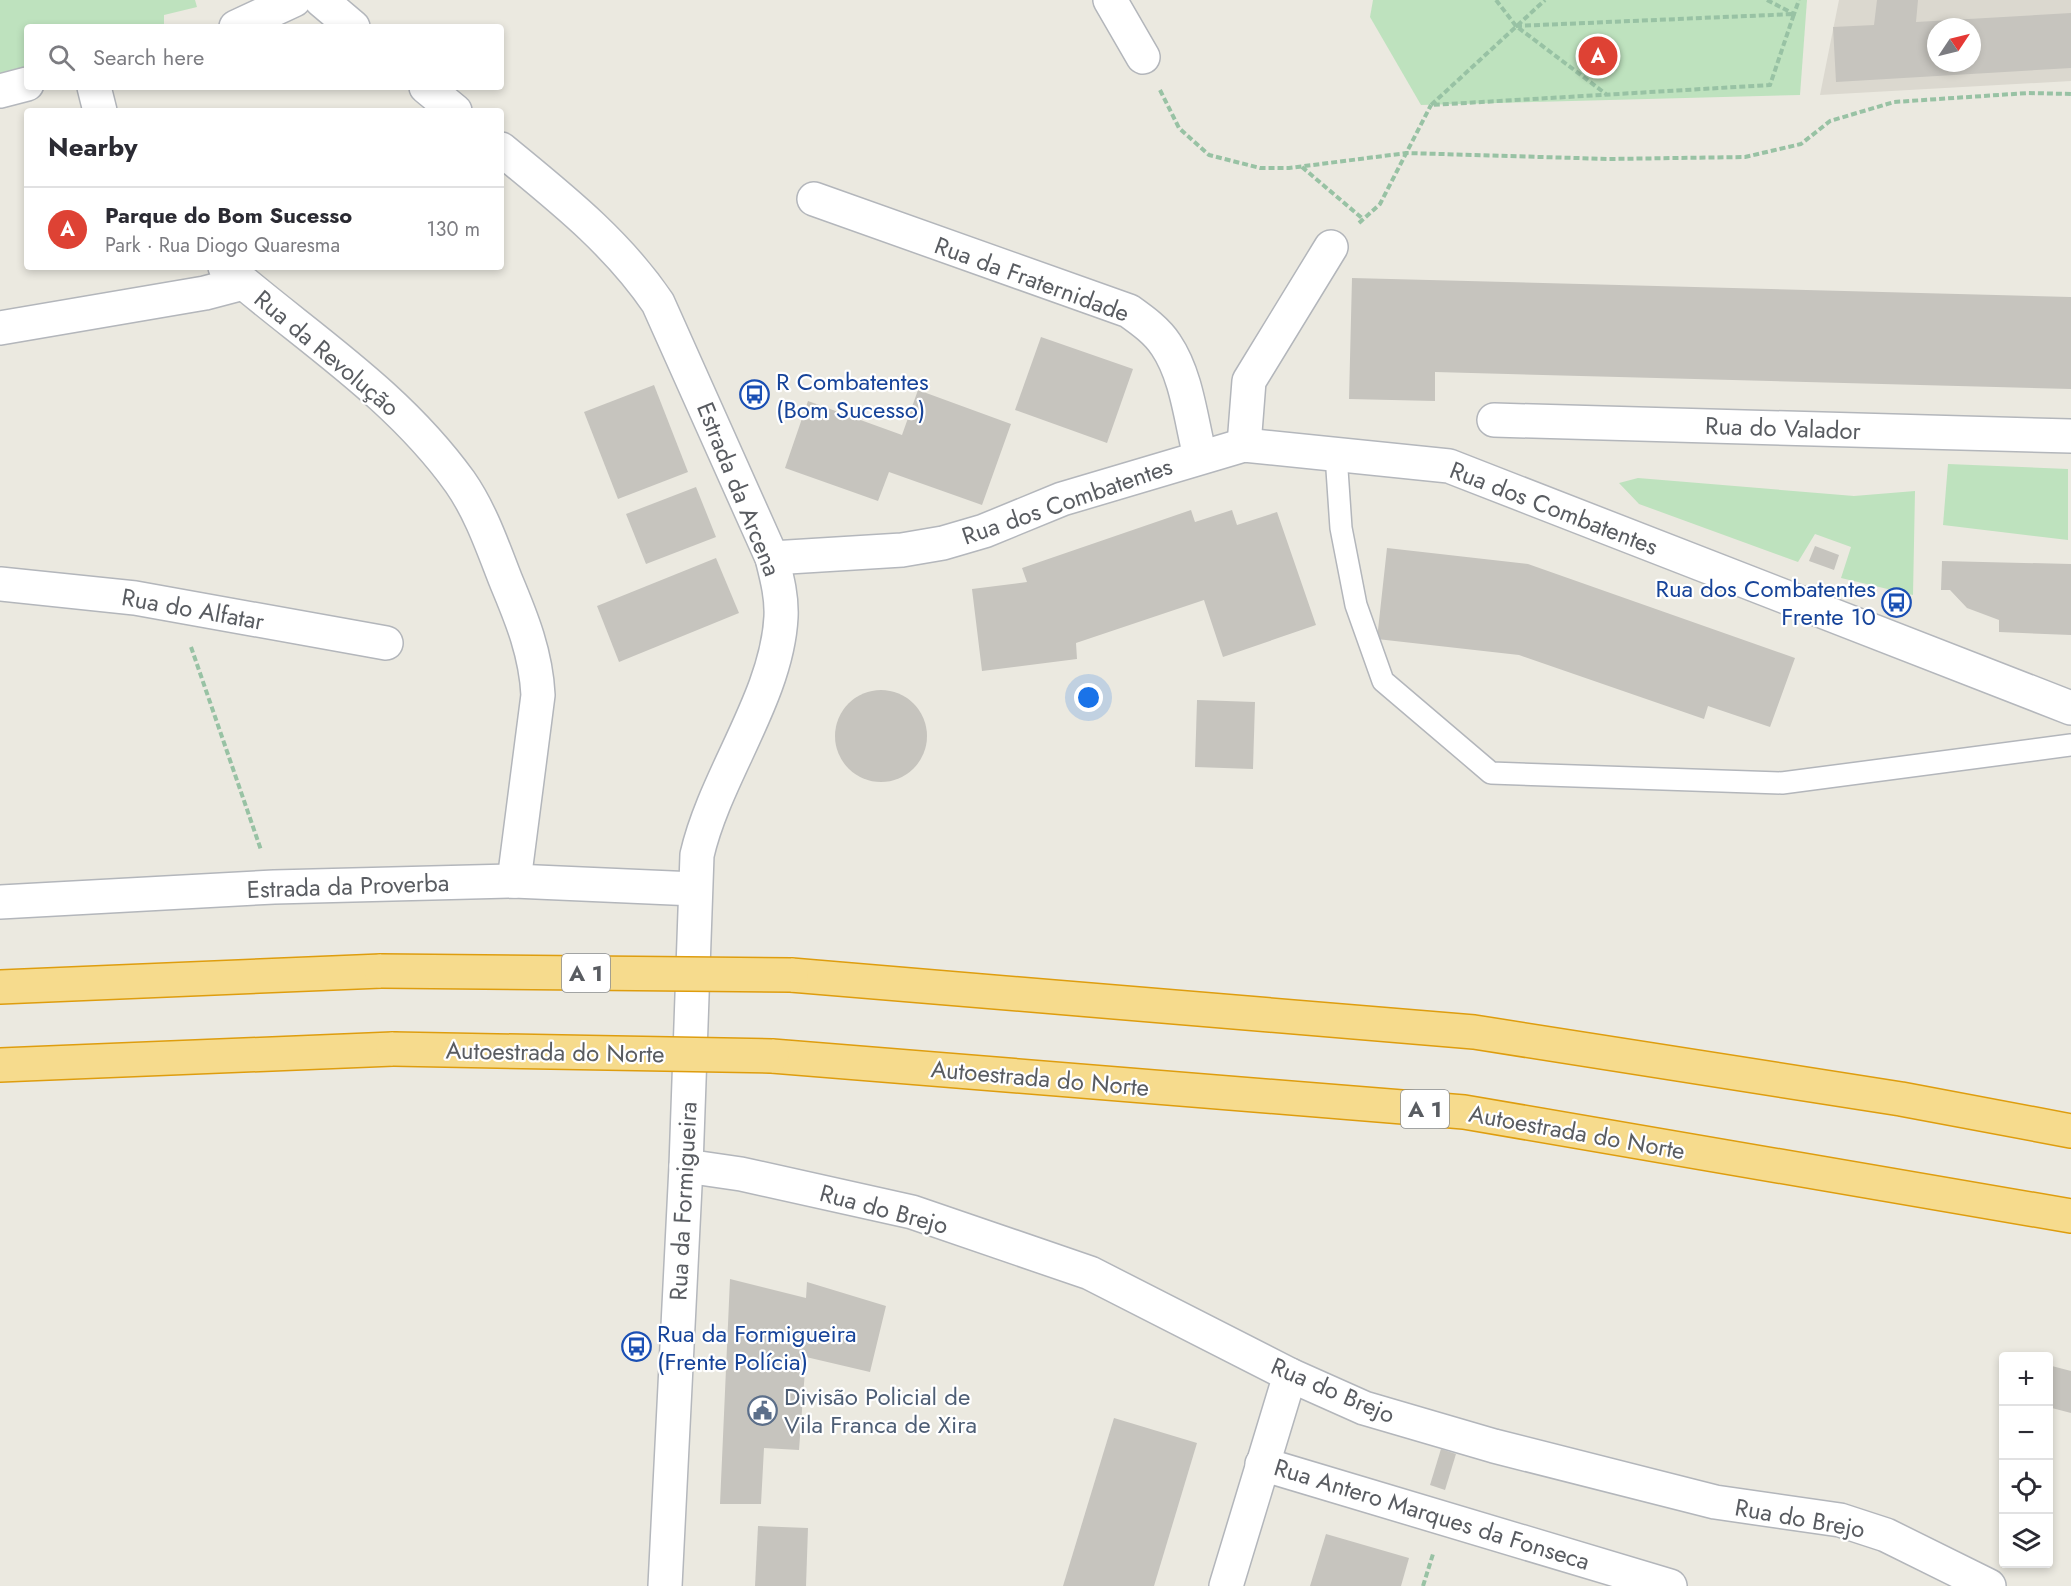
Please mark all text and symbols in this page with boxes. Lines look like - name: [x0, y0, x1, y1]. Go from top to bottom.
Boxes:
- north arrow: [1927, 18, 1981, 72]
- search box: [24, 24, 504, 90]
- pin: A: [1578, 34, 1618, 78]
- icon: search: [45, 41, 78, 74]
- text: Search here: [93, 41, 204, 73]
- text: Nearby: [48, 128, 137, 166]
- text: Parque do Bom Sucesso: [105, 199, 352, 231]
- text: A: [60, 215, 75, 244]
- text: 130 m: [426, 215, 480, 244]
- street label: Rua da Fraternidade: [930, 228, 1134, 330]
- text: Park · Rua Diogo Quaresma: [105, 231, 340, 260]
- street label: Rua da Revolução: [247, 282, 407, 424]
- place label: R Combatentes (Bom Sucesso): [776, 364, 929, 427]
- bus stop icon: R Combatentes (Bom Sucesso): [739, 379, 771, 411]
- street label: Estrada da Arcena: [688, 397, 790, 581]
- street label: Rua do Valador: [1705, 408, 1862, 448]
- street label: Rua dos Combatentes: [957, 449, 1177, 553]
- street label: Rua dos Combatentes: [1445, 452, 1663, 564]
- place label: Rua dos Combatentes Frente 10: [1656, 571, 1876, 634]
- street label: Rua do Alfatar: [119, 579, 268, 639]
- bus stop icon: Rua dos Combatentes Frente 10: [1881, 586, 1913, 618]
- your location: [1074, 683, 1103, 712]
- street label: Estrada da Proverba: [246, 865, 450, 907]
- road number: A 1: [562, 954, 610, 992]
- street label: Autoestrada do Norte: [445, 1033, 665, 1071]
- street label: Autoestrada do Norte: [929, 1051, 1151, 1105]
- road number: A 1: [1401, 1090, 1449, 1128]
- street label: Autoestrada do Norte: [1466, 1096, 1688, 1168]
- street label: Rua da Formigueira: [660, 1100, 706, 1302]
- street label: Rua do Brejo: [816, 1175, 952, 1243]
- place label: Rua da Formigueira (Frente Polícia): [657, 1316, 856, 1379]
- bus stop icon: Rua da Formigueira (Frente Polícia): [620, 1331, 652, 1363]
- street label: Rua do Brejo: [1266, 1348, 1400, 1432]
- map controls: [1999, 1352, 2053, 1568]
- button: +: [1999, 1352, 2053, 1406]
- place label: Divisão Policial de Vila Franca de Xira: [784, 1379, 977, 1442]
- public building icon: Divisão Policial de Vila Franca de Xira: [747, 1394, 779, 1426]
- button: −: [1999, 1406, 2053, 1460]
- street label: Rua Antero Marques da Fonseca: [1270, 1449, 1594, 1579]
- button: locate: [1999, 1460, 2053, 1514]
- street label: Rua do Brejo: [1732, 1489, 1868, 1547]
- button: layers: [1999, 1514, 2053, 1568]

